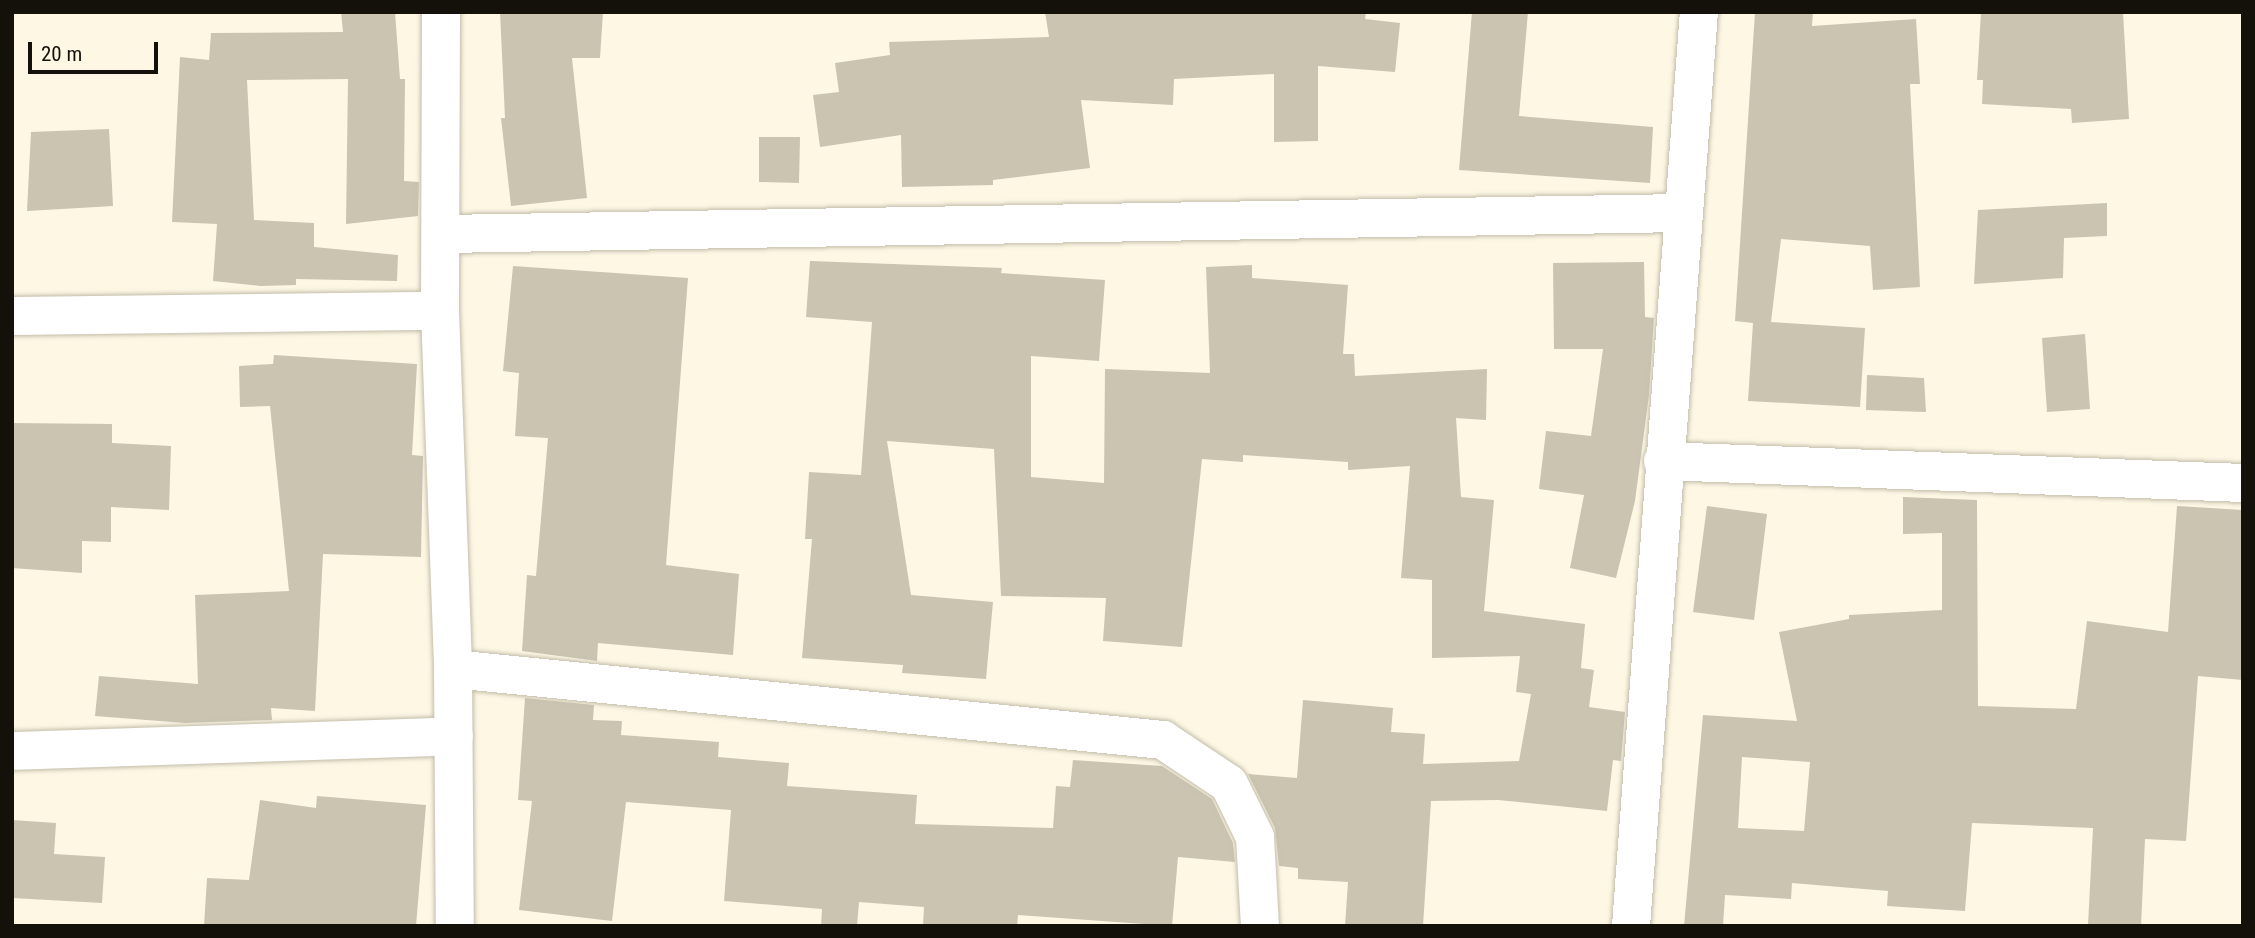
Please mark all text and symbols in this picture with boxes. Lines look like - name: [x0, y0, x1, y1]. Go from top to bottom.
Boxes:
- scale bar: [32, 28, 161, 72]
- text: 20 m: [41, 42, 82, 66]

